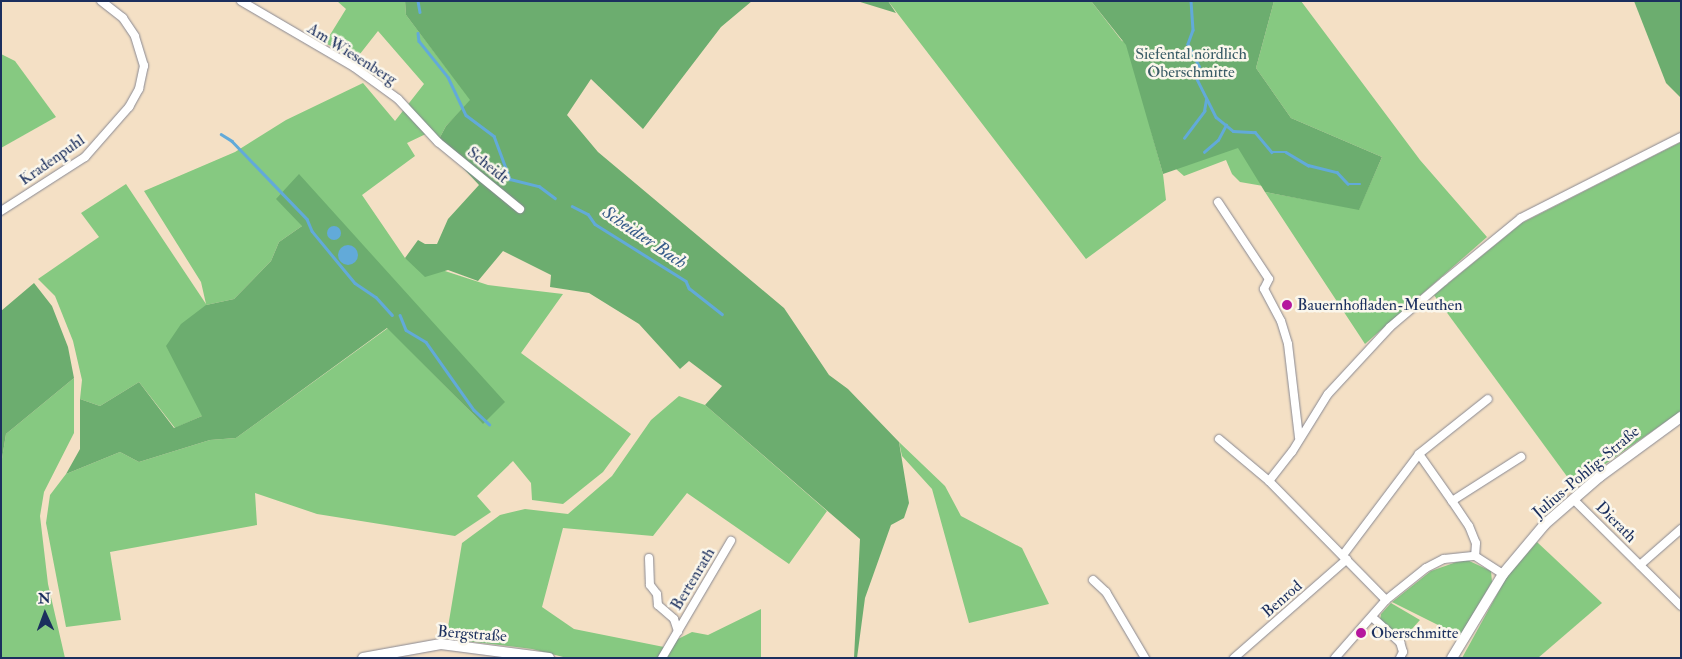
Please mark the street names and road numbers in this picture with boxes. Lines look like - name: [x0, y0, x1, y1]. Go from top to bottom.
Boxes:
- street label: Am Wiesenberg: [304, 19, 400, 89]
- street label: Kradenpuhl: [16, 131, 88, 189]
- street label: Scheidt: [463, 143, 513, 187]
- street label: Julius-Pohlig-Straße: [1529, 422, 1643, 522]
- street label: Dierath: [1592, 498, 1640, 546]
- street label: Bertenrath: [667, 544, 719, 614]
- street label: Benrod: [1258, 576, 1306, 622]
- street label: Bergstraße: [437, 622, 507, 646]

